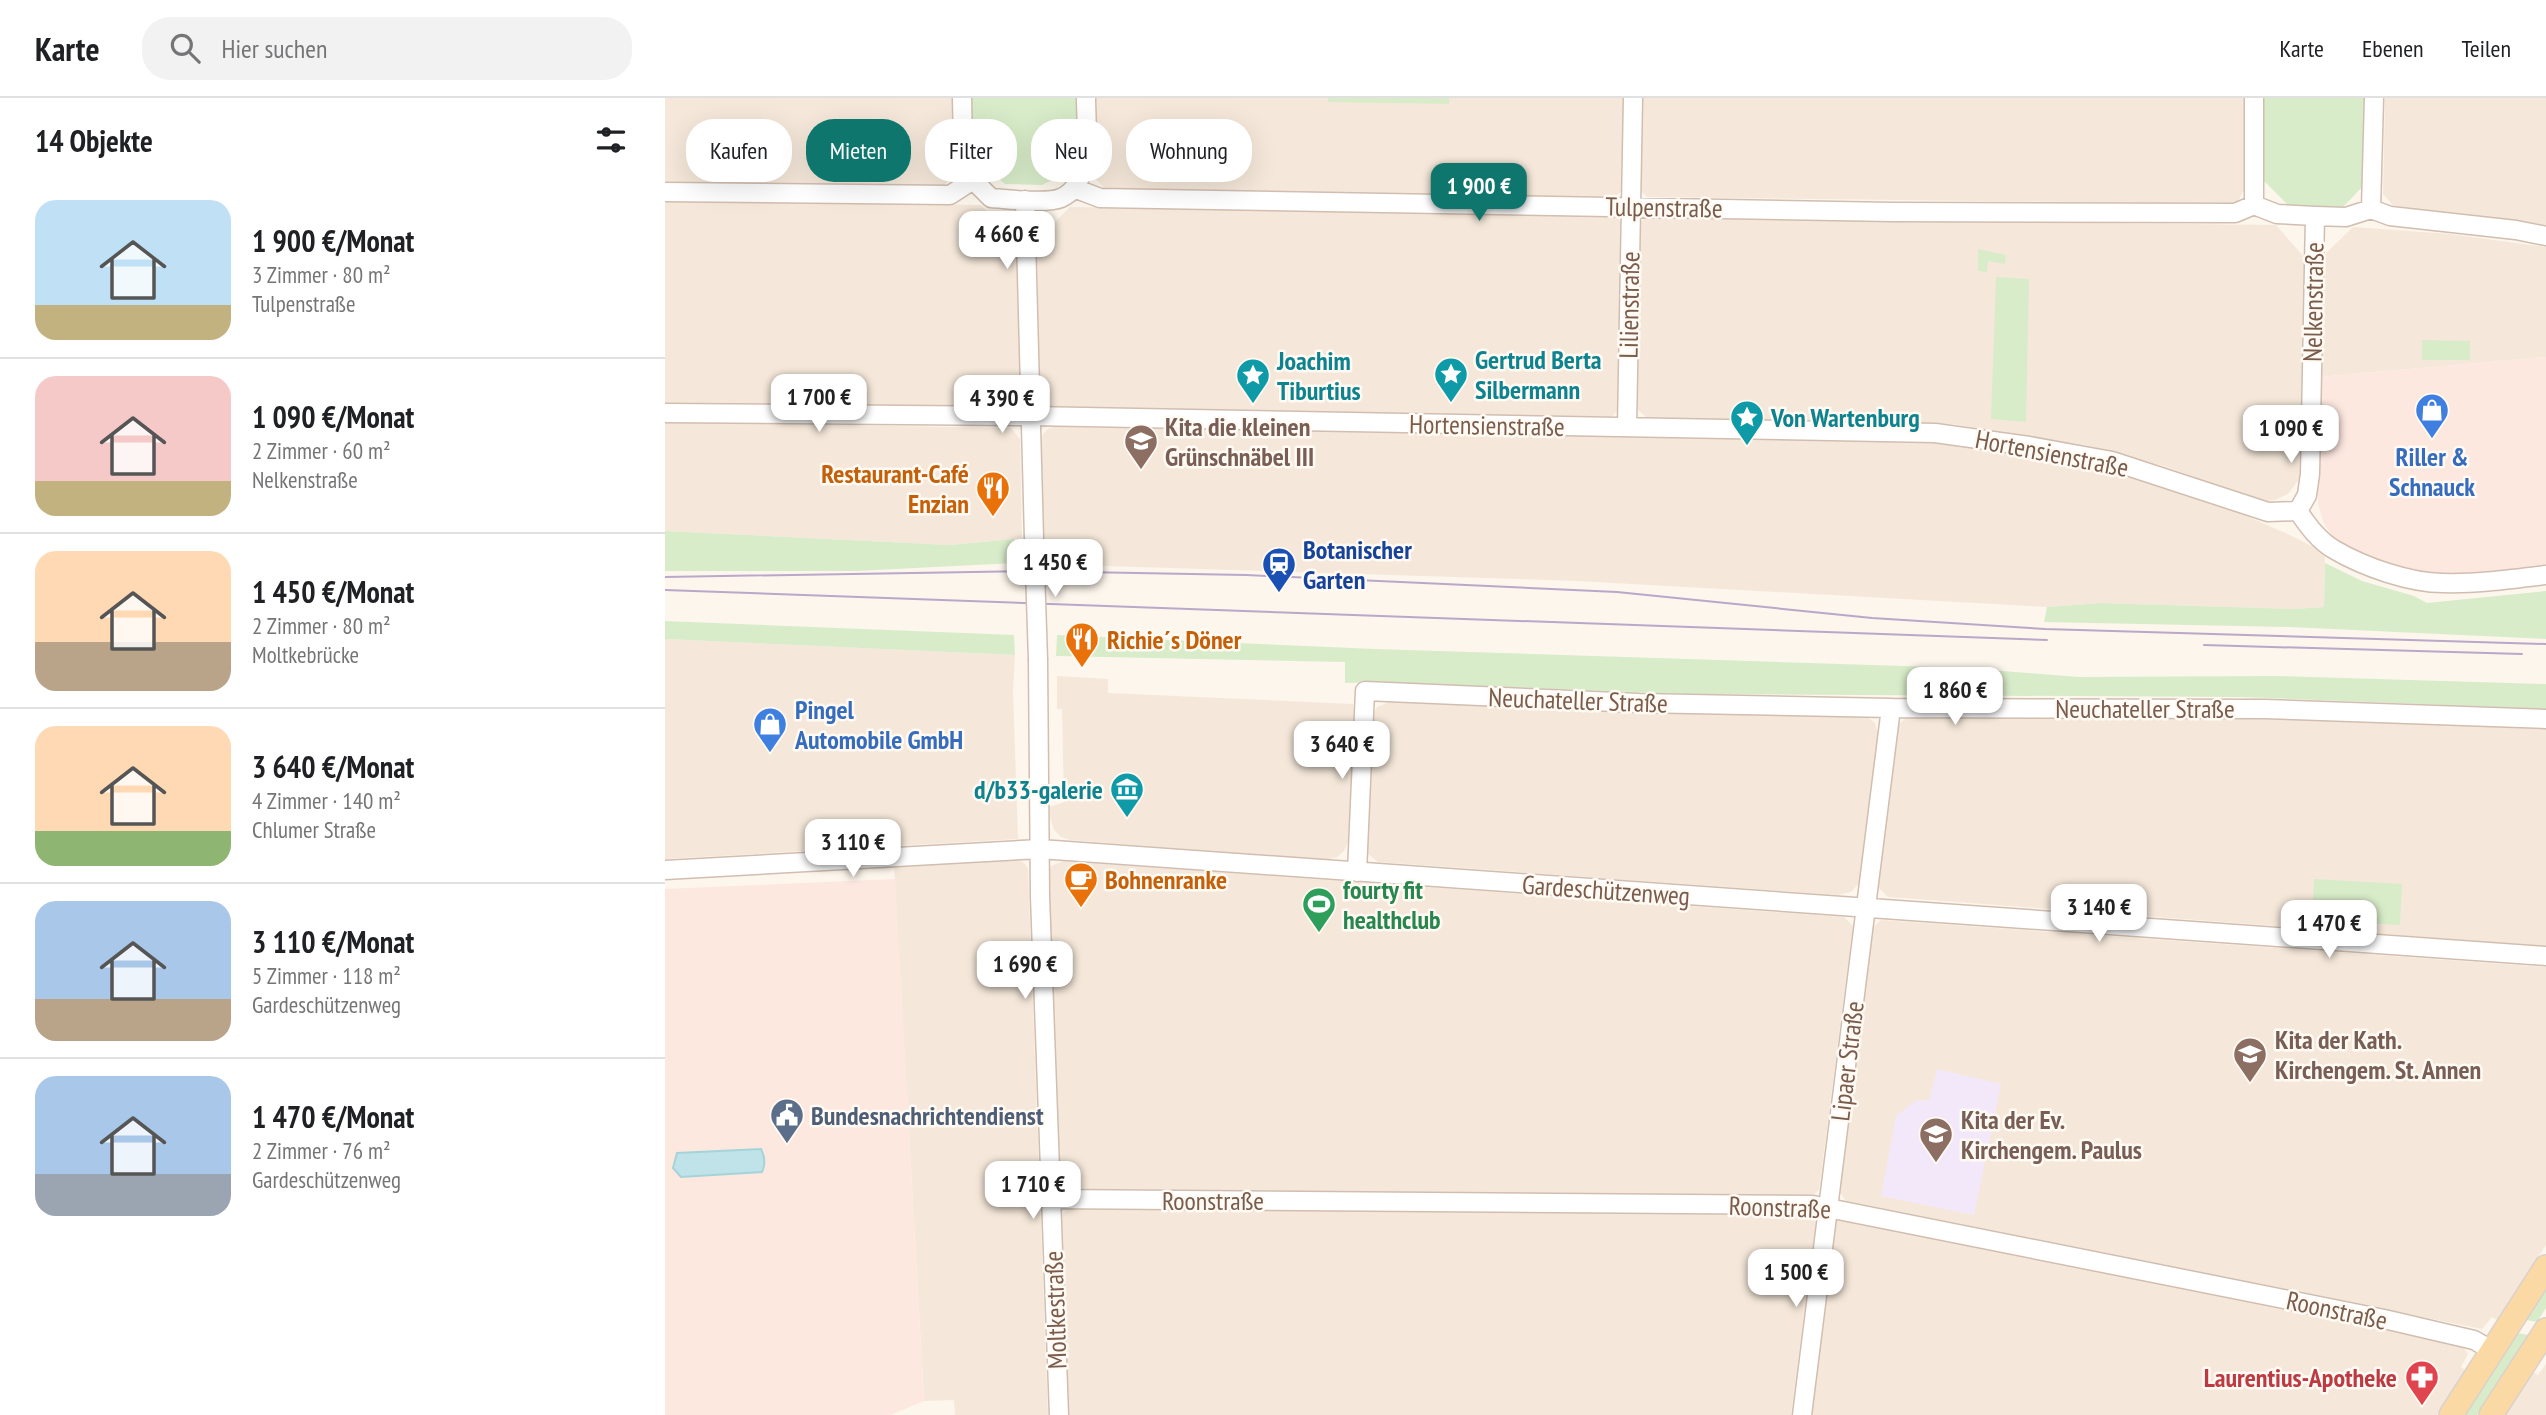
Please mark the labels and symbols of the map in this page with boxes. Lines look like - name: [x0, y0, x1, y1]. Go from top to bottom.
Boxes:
- pin: 1 900 €: [1414, 164, 1544, 223]
- street label: Tulpenstraße: [1605, 189, 1723, 225]
- pin: 4 660 €: [942, 212, 1072, 271]
- street label: Nelkenstraße: [2295, 242, 2331, 362]
- street label: Lilienstraße: [1612, 251, 1646, 359]
- place label: Gertrud Berta Silbermann: [1475, 343, 1602, 406]
- place label: Joachim Tiburtius: [1276, 344, 1361, 407]
- place icon: Gertrud Berta Silbermann: [1432, 355, 1470, 404]
- place icon: Joachim Tiburtius: [1234, 356, 1272, 405]
- pin: 1 700 €: [754, 374, 884, 434]
- pin: 4 390 €: [937, 376, 1067, 435]
- shop icon: Riller & Schnauck: [2413, 391, 2451, 440]
- place icon: Von Wartenburg: [1728, 398, 1766, 447]
- place label: Von Wartenburg: [1770, 401, 1920, 434]
- pin: 1 090 €: [2226, 406, 2356, 465]
- street label: Hortensienstraße: [1409, 407, 1565, 443]
- place label: Kita die kleinen Grünschnäbel III: [1165, 410, 1314, 473]
- school or university icon: Kita die kleinen Grünschnäbel III: [1122, 422, 1160, 471]
- street label: Hortensienstraße: [1973, 422, 2131, 484]
- place label: Riller & Schnauck: [2389, 440, 2475, 503]
- place label: Restaurant-Café Enzian: [821, 457, 969, 520]
- restaurant icon: Restaurant-Café Enzian: [974, 469, 1012, 518]
- place label: Botanischer Garten: [1303, 533, 1412, 596]
- pin: 1 450 €: [990, 540, 1120, 599]
- station icon: Botanischer Garten: [1260, 545, 1298, 594]
- restaurant icon: Richie´s Döner: [1063, 620, 1101, 669]
- place label: Richie´s Döner: [1107, 623, 1242, 656]
- pin: 1 860 €: [1890, 668, 2020, 727]
- street label: Neuchateller Straße: [1488, 680, 1668, 720]
- street label: Neuchateller Straße: [2055, 692, 2235, 725]
- place label: Pingel Automobile GmbH: [794, 693, 963, 756]
- shop icon: Pingel Automobile GmbH: [751, 705, 789, 754]
- pin: 3 640 €: [1277, 722, 1407, 781]
- museum icon: d/b33-galerie: [1108, 770, 1146, 819]
- place label: d/b33-galerie: [974, 773, 1103, 806]
- pin: 3 110 €: [788, 820, 918, 879]
- cafe icon: Bohnenranke: [1062, 860, 1100, 909]
- place label: Bohnenranke: [1105, 863, 1227, 896]
- street label: Gardeschützenweg: [1521, 868, 1691, 912]
- place label: fourty fit healthclub: [1343, 873, 1441, 936]
- pin: 3 140 €: [2034, 884, 2164, 944]
- sports icon: fourty fit healthclub: [1300, 885, 1338, 934]
- pin: 1 470 €: [2264, 900, 2394, 960]
- pin: 1 690 €: [960, 942, 1090, 1001]
- street label: Lipaer Straße: [1823, 999, 1871, 1123]
- place label: Kita der Kath. Kirchengem. St. Annen: [2275, 1023, 2481, 1086]
- school or university icon: Kita der Kath. Kirchengem. St. Annen: [2231, 1035, 2269, 1084]
- public building icon: Bundesnachrichtendienst: [768, 1096, 806, 1145]
- place label: Bundesnachrichtendienst: [811, 1099, 1044, 1132]
- place label: Kita der Ev. Kirchengem. Paulus: [1961, 1103, 2142, 1166]
- school or university icon: Kita der Ev. Kirchengem. Paulus: [1917, 1115, 1955, 1164]
- pin: 1 710 €: [968, 1162, 1098, 1221]
- street label: Roonstraße: [1162, 1184, 1264, 1217]
- street label: Roonstraße: [1728, 1189, 1832, 1225]
- street label: Moltkestraße: [1036, 1250, 1074, 1370]
- pin: 1 500 €: [1731, 1250, 1861, 1309]
- street label: Roonstraße: [2284, 1283, 2390, 1337]
- pharmacy icon: Laurentius-Apotheke: [2403, 1358, 2441, 1407]
- place label: Laurentius-Apotheke: [2204, 1361, 2397, 1394]

